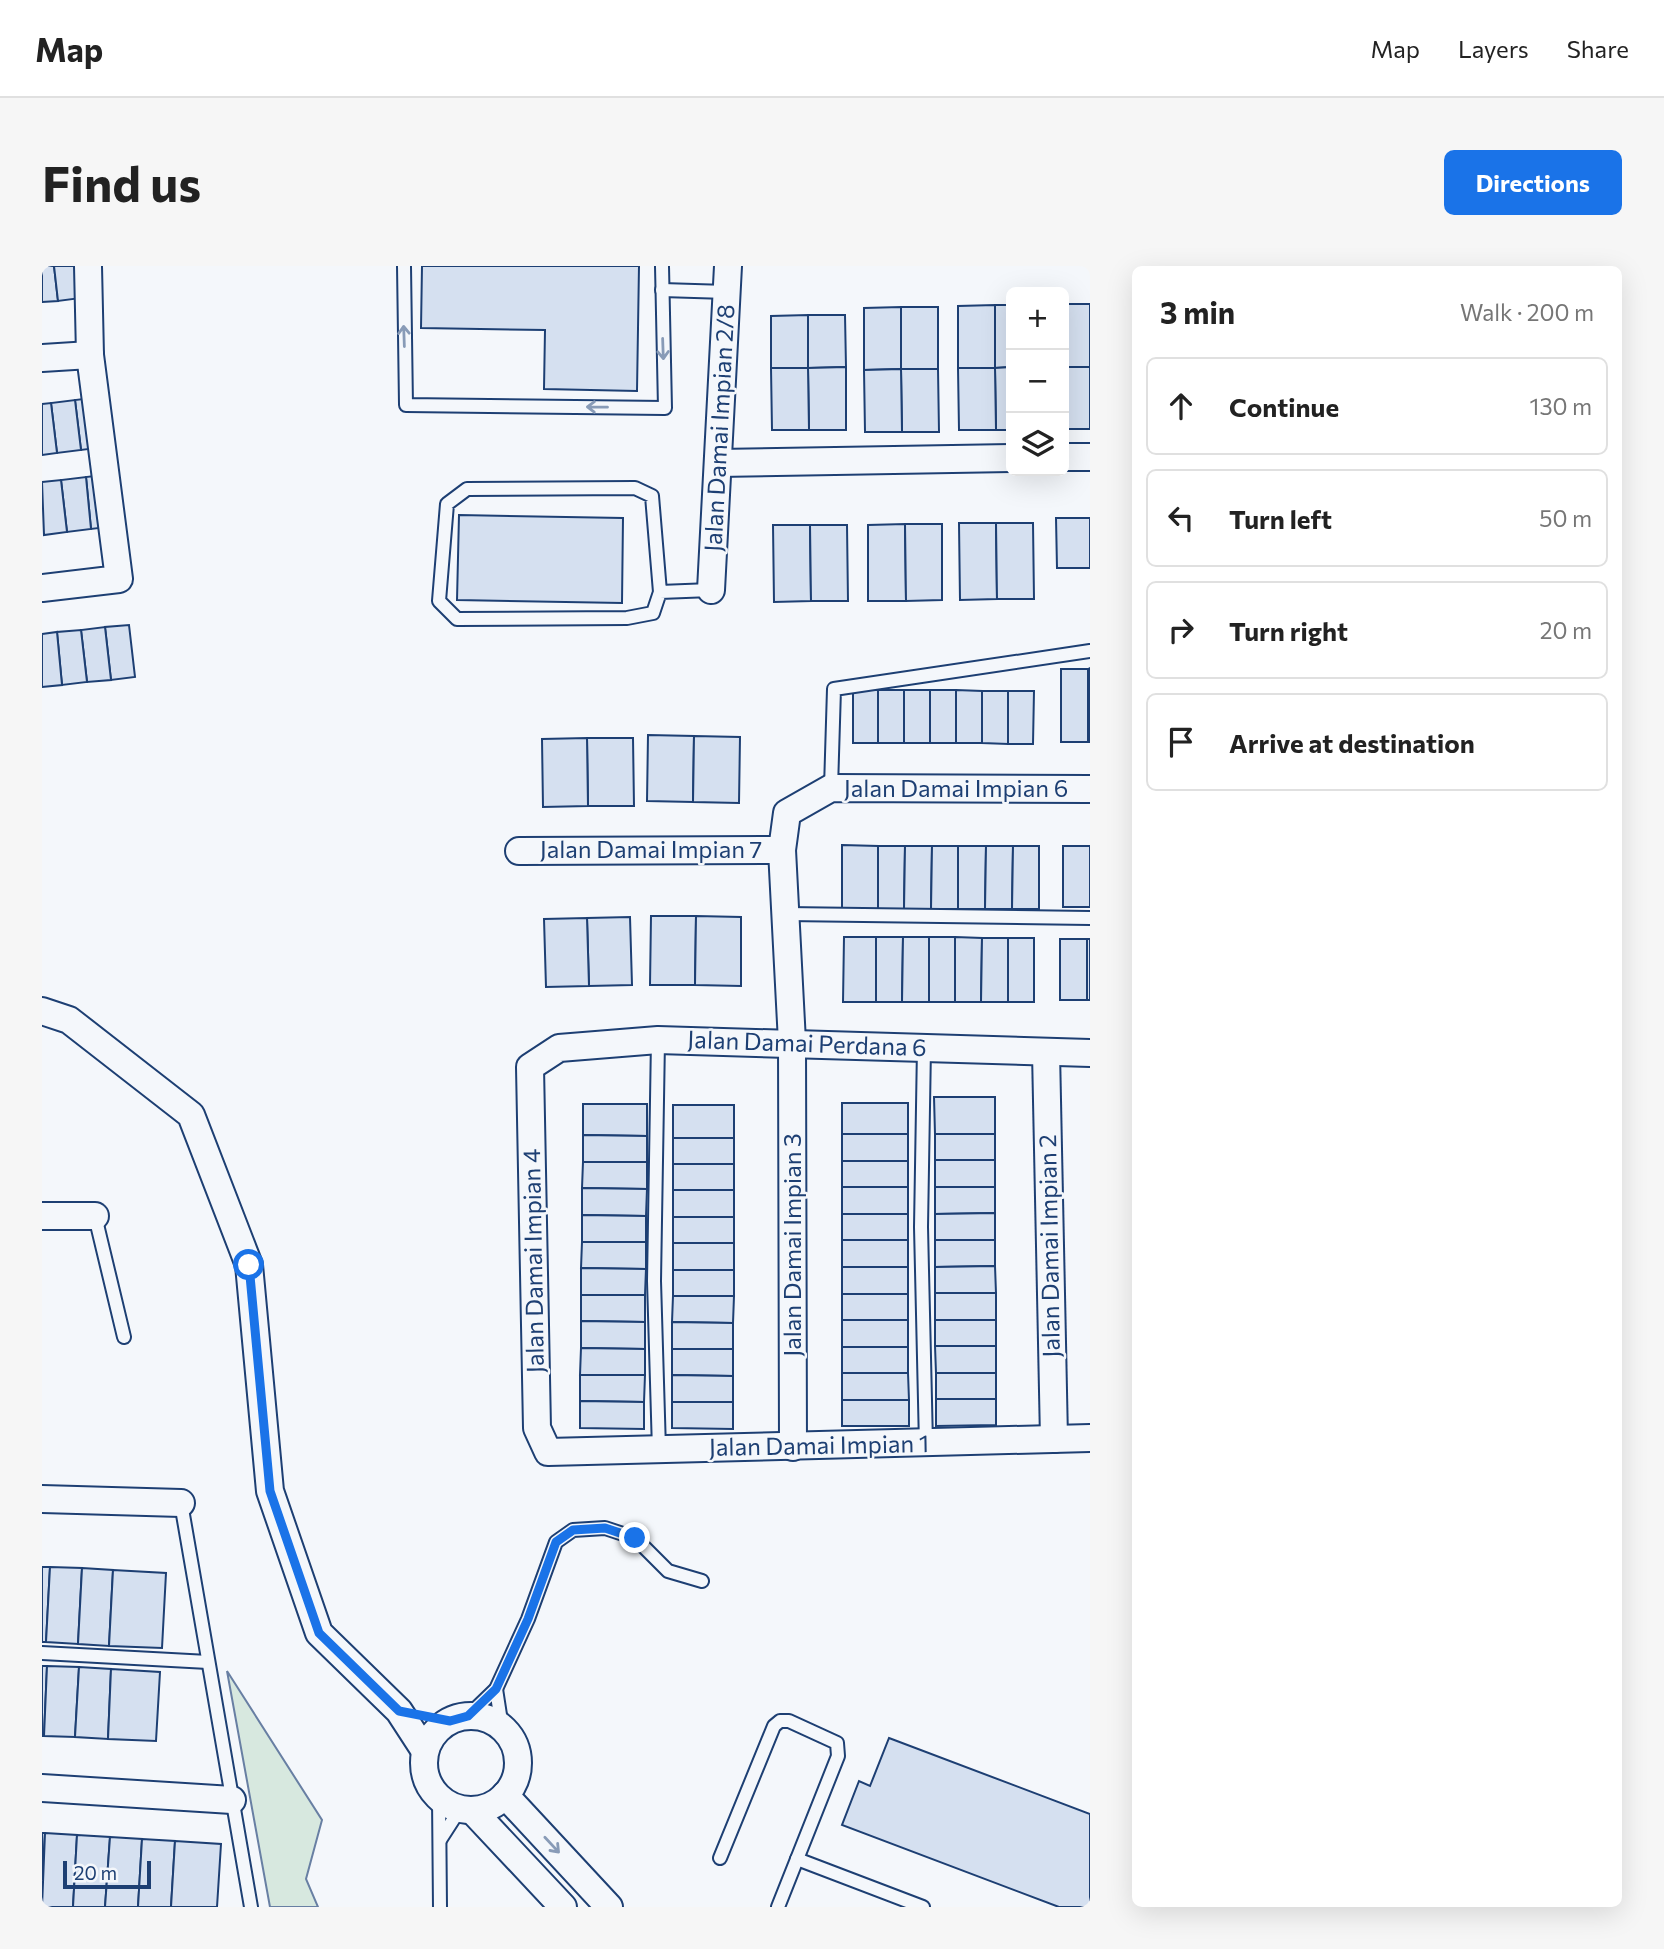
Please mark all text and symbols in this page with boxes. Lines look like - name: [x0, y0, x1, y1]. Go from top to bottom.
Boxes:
- text: Map: [35, 28, 103, 69]
- text: Map: [1371, 34, 1420, 63]
- text: Layers: [1458, 34, 1529, 63]
- text: Share: [1567, 34, 1629, 63]
- button: Directions: [1444, 150, 1622, 215]
- text: Find us: [42, 152, 201, 212]
- map controls: [1006, 287, 1069, 476]
- button: +: [1006, 287, 1069, 350]
- text: 3 min: [1160, 293, 1235, 330]
- text: Walk · 200 m: [1460, 298, 1594, 326]
- street label: Jalan Damai Impian 2/8: [698, 303, 739, 552]
- one-way arrow: [397, 325, 410, 348]
- one-way arrow: [657, 337, 670, 360]
- button: −: [1006, 350, 1069, 413]
- icon: ahead: [1162, 387, 1200, 425]
- text: Continue: [1229, 391, 1339, 422]
- text: 130 m: [1530, 392, 1592, 420]
- one-way arrow: [586, 400, 609, 413]
- button: layers: [1006, 413, 1069, 476]
- icon: left: [1162, 499, 1200, 537]
- text: Turn left: [1229, 503, 1332, 534]
- text: 50 m: [1539, 504, 1592, 532]
- icon: right: [1162, 611, 1200, 649]
- text: Turn right: [1229, 615, 1348, 646]
- text: 20 m: [1540, 616, 1592, 644]
- icon: arrive: [1162, 723, 1200, 761]
- text: Arrive at destination: [1229, 727, 1475, 758]
- street label: Jalan Damai Impian 6: [844, 773, 1068, 802]
- street label: Jalan Damai Impian 7: [540, 834, 762, 863]
- street label: Jalan Damai Perdana 6: [687, 1024, 927, 1061]
- street label: Jalan Damai Impian 3: [777, 1133, 806, 1357]
- street label: Jalan Damai Impian 2: [1032, 1134, 1065, 1358]
- street label: Jalan Damai Impian 4: [516, 1149, 549, 1373]
- route start: [233, 1249, 264, 1280]
- street label: Jalan Damai Impian 1: [709, 1428, 929, 1461]
- route end: [619, 1522, 650, 1553]
- one-way arrow: [543, 1836, 560, 1853]
- scale bar: [63, 1858, 150, 1890]
- text: 20 m: [74, 1861, 117, 1884]

